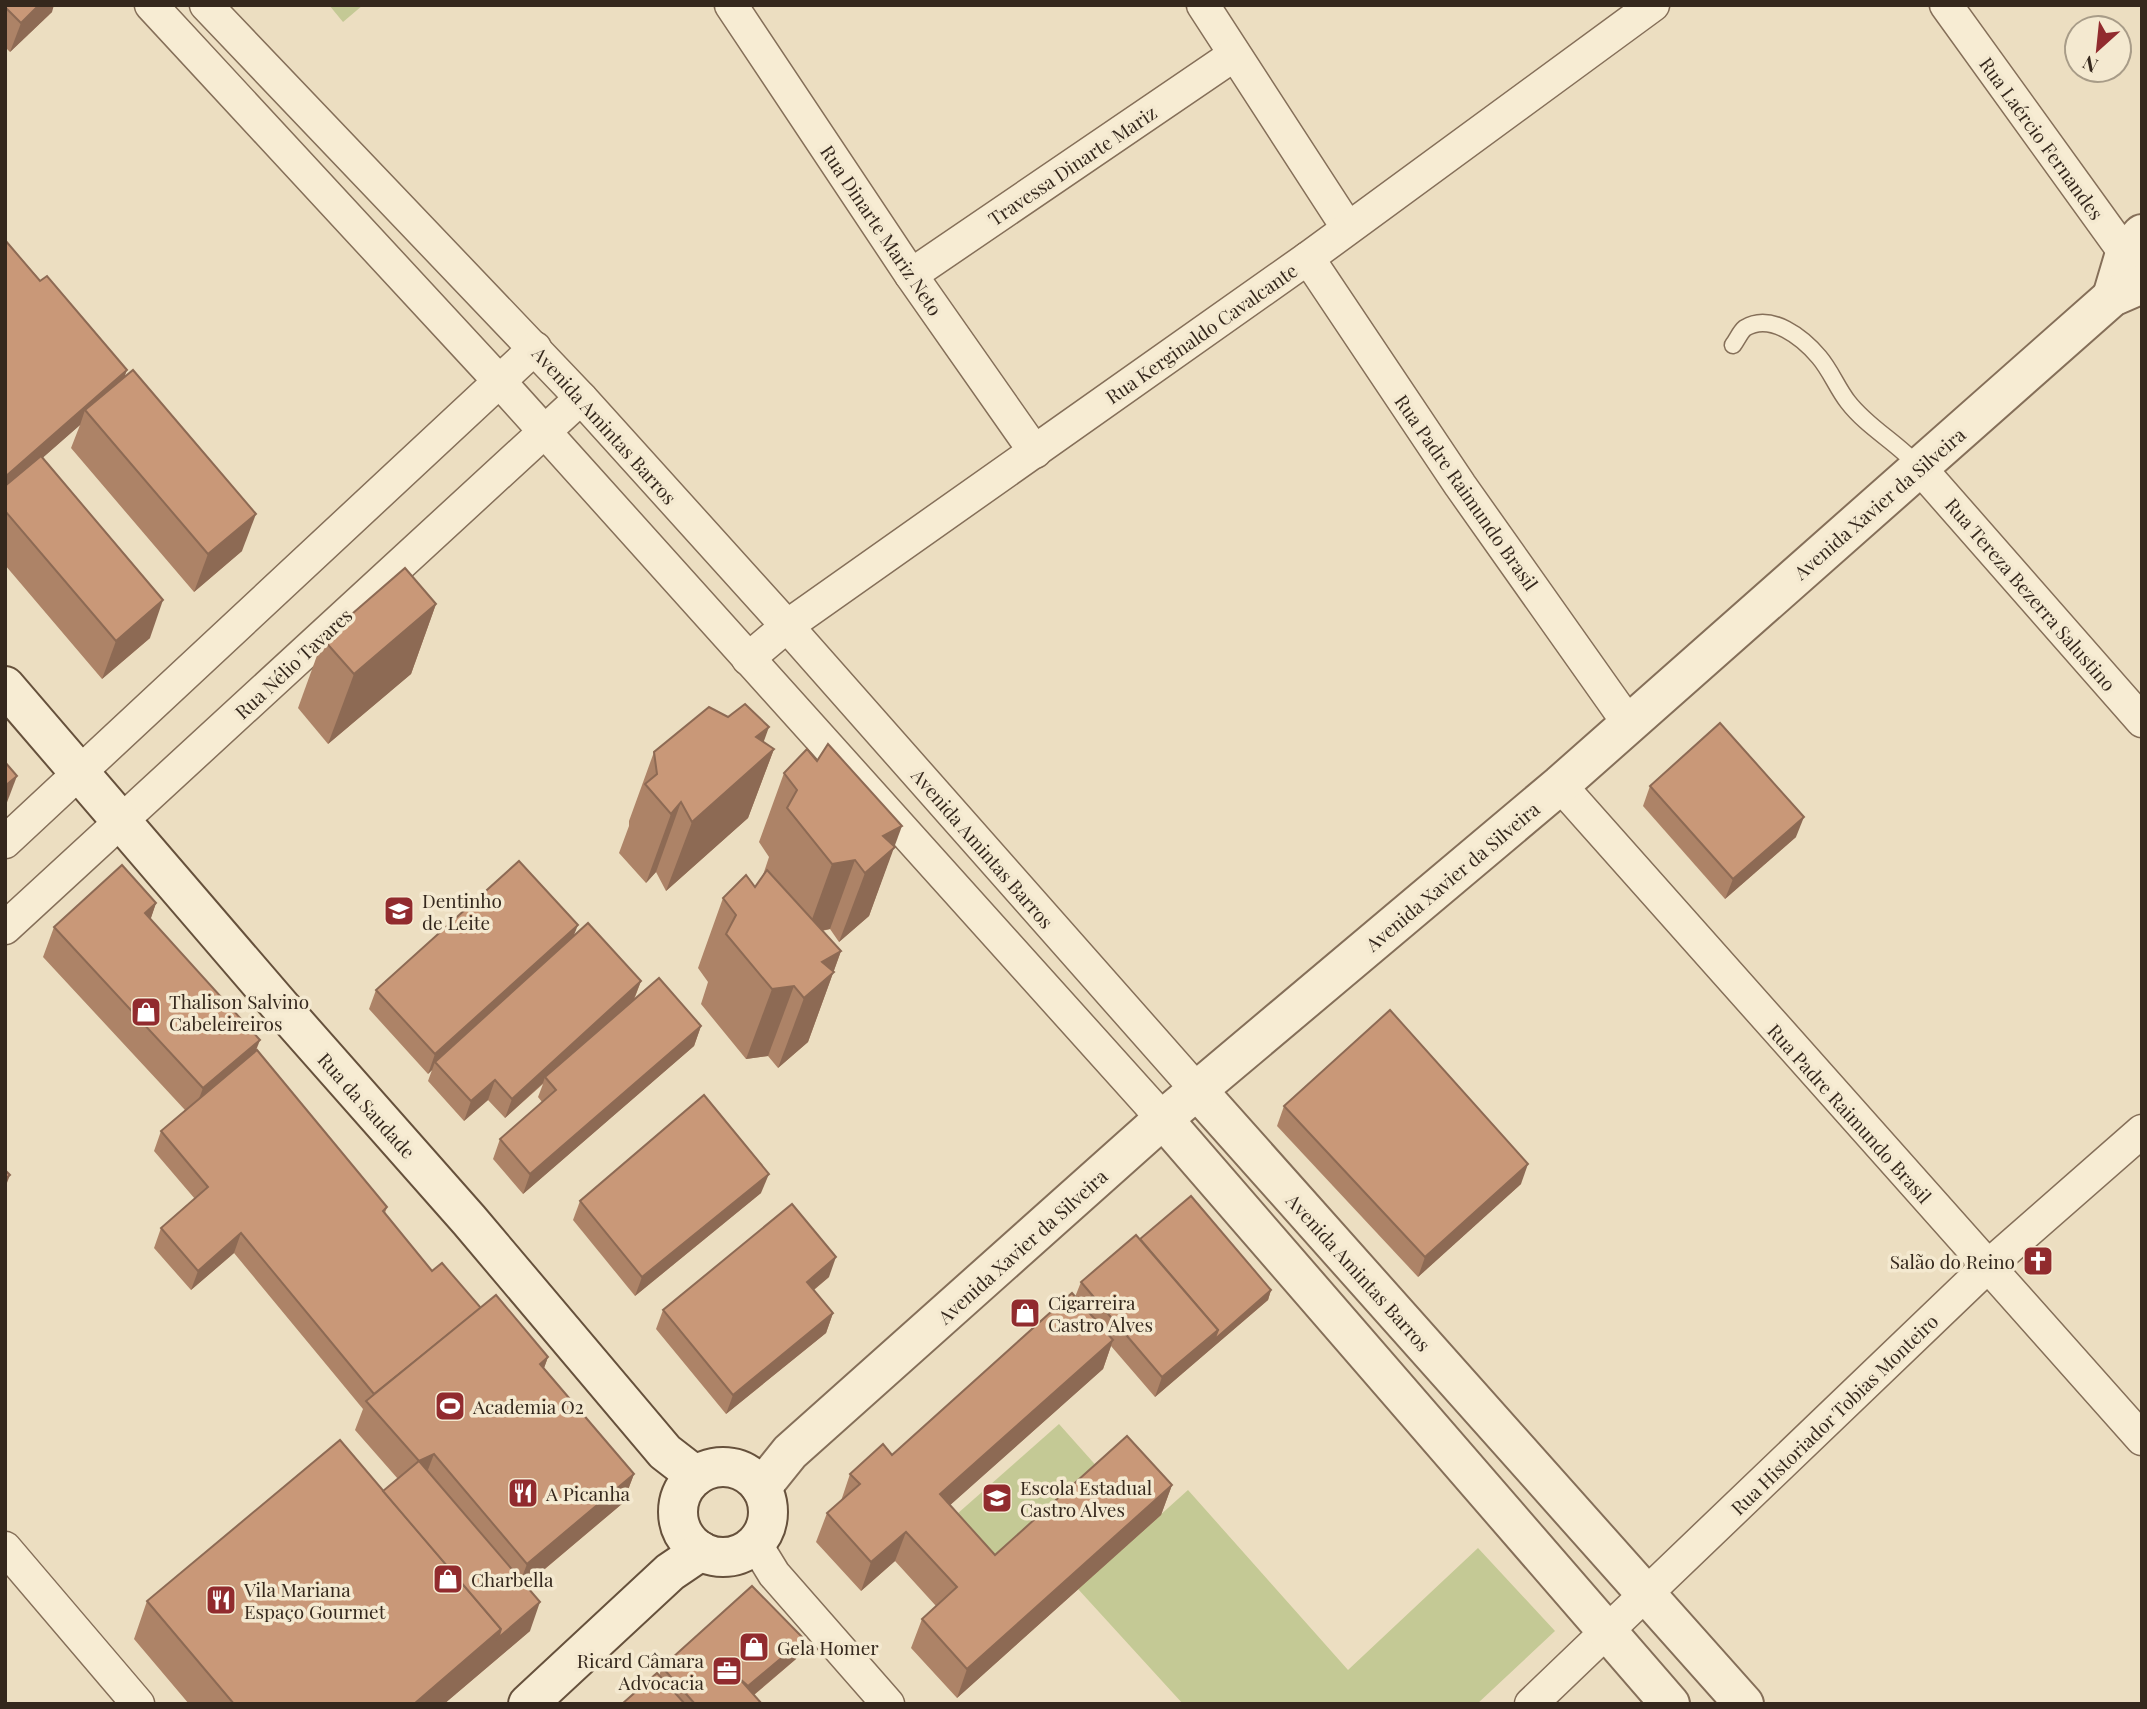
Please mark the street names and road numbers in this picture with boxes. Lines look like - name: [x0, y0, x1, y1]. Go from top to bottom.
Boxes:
- street label: Rua Laércio Fernandes: [1974, 51, 2110, 225]
- street label: Travessa Dinarte Mariz: [983, 99, 1161, 231]
- street label: Rua Dinarte Mariz Neto: [815, 140, 949, 320]
- street label: Rua Kerginaldo Cavalcante: [1100, 257, 1302, 409]
- street label: Avenida Amintas Barros: [526, 340, 683, 509]
- street label: Rua Padre Raimundo Brasil: [1389, 389, 1545, 595]
- street label: Avenida Xavier da Silveira: [1787, 421, 1971, 585]
- street label: Rua Tereza Bezerra Salustino: [1940, 492, 2122, 696]
- street label: Rua Nélio Tavares: [229, 602, 357, 724]
- street label: Avenida Amintas Barros: [906, 762, 1060, 933]
- street label: Avenida Xavier da Silveira: [1359, 795, 1545, 957]
- street label: Rua Padre Raimundo Brasil: [1762, 1018, 1938, 1209]
- street label: Rua da Saudade: [312, 1046, 422, 1164]
- street label: Avenida Xavier da Silveira: [931, 1163, 1113, 1330]
- street label: Avenida Amintas Barros: [1280, 1187, 1437, 1356]
- street label: Rua Historiador Tobias Monteiro: [1725, 1308, 1943, 1520]

